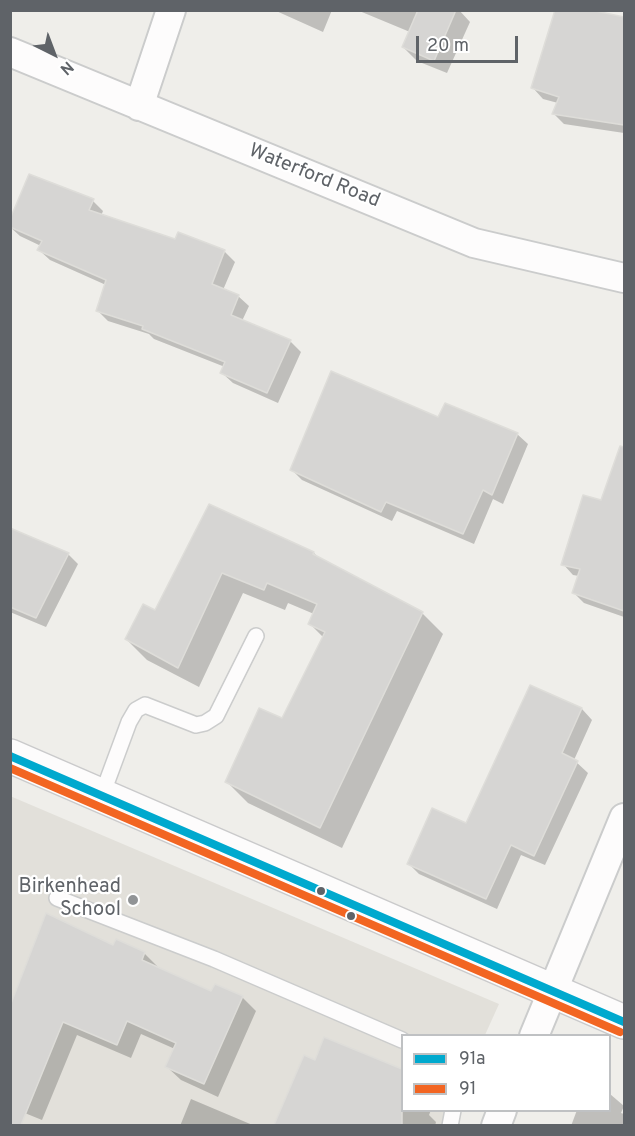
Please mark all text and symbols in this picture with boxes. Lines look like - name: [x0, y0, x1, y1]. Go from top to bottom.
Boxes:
- north arrow: [24, 24, 84, 84]
- scale bar: [419, 24, 521, 62]
- text: 20 m: [427, 35, 469, 58]
- text: N: [55, 56, 77, 79]
- street label: Waterford Road: [245, 140, 383, 214]
- place label: Birkenhead School: [19, 876, 121, 923]
- unlabelled marker: [315, 885, 327, 897]
- marker: Birkenhead School: [126, 893, 140, 907]
- unlabelled marker: [345, 910, 357, 922]
- legend: [401, 1034, 611, 1112]
- text: 91a: [459, 1048, 485, 1071]
- text: 91: [459, 1078, 476, 1101]

